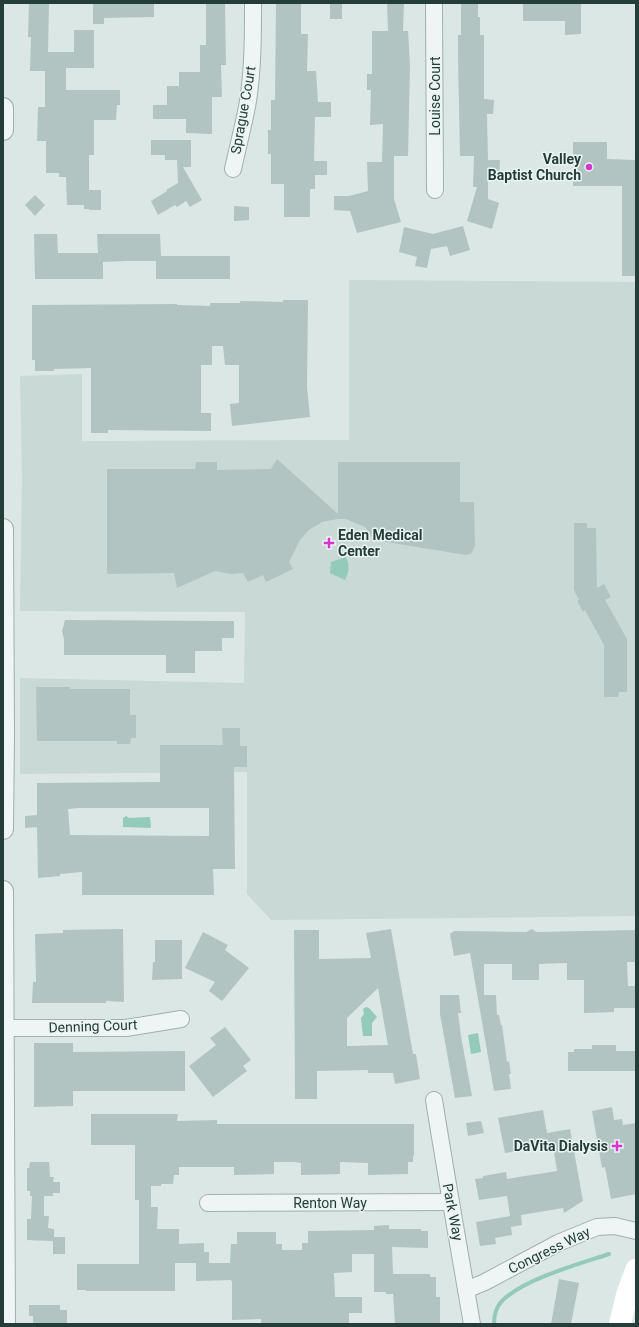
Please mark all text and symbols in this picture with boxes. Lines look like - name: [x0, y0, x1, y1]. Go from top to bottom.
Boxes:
- street label: Louise Court: [427, 56, 443, 136]
- street label: Sprague Court: [227, 64, 259, 155]
- place label: Valley Baptist Church: [488, 151, 582, 183]
- marker: Valley Baptist Church: [584, 162, 594, 172]
- place label: Eden Medical Center: [338, 527, 422, 559]
- marker: Eden Medical Center: [323, 537, 335, 549]
- street label: Denning Court: [48, 1016, 138, 1036]
- place label: DaVita Dialysis: [514, 1138, 608, 1154]
- marker: DaVita Dialysis: [611, 1140, 623, 1152]
- street label: Park Way: [440, 1182, 466, 1242]
- street label: Renton Way: [293, 1195, 367, 1211]
- street label: Congress Way: [506, 1223, 593, 1277]

